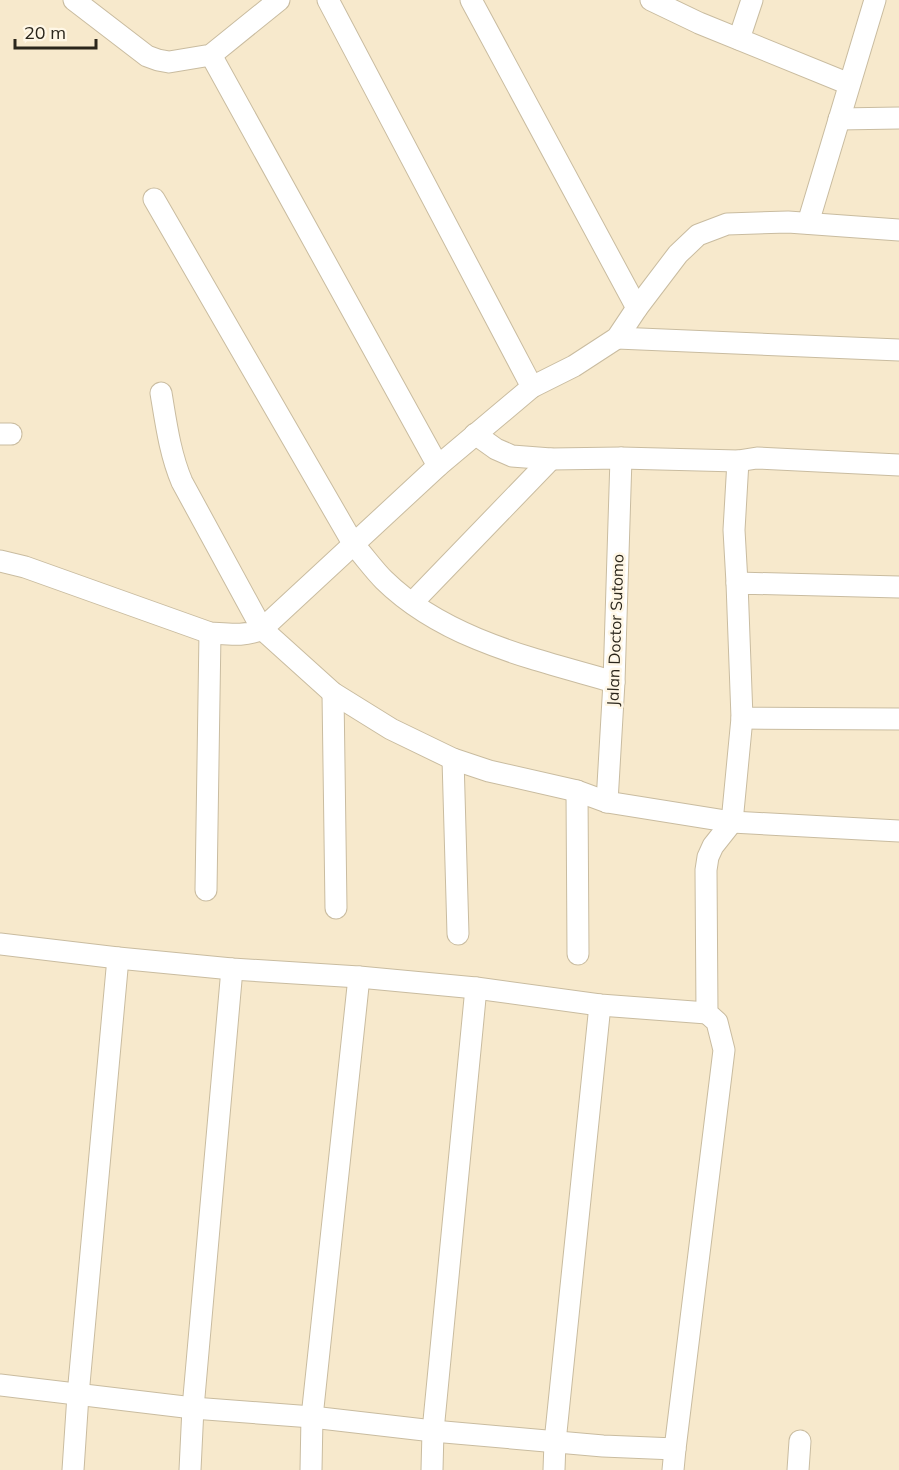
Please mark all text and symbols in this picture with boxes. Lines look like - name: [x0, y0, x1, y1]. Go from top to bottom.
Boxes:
- scale bar: [15, 12, 96, 50]
- text: 20 m: [24, 21, 66, 44]
- street label: Jalan Doctor Sutomo: [602, 553, 628, 707]

